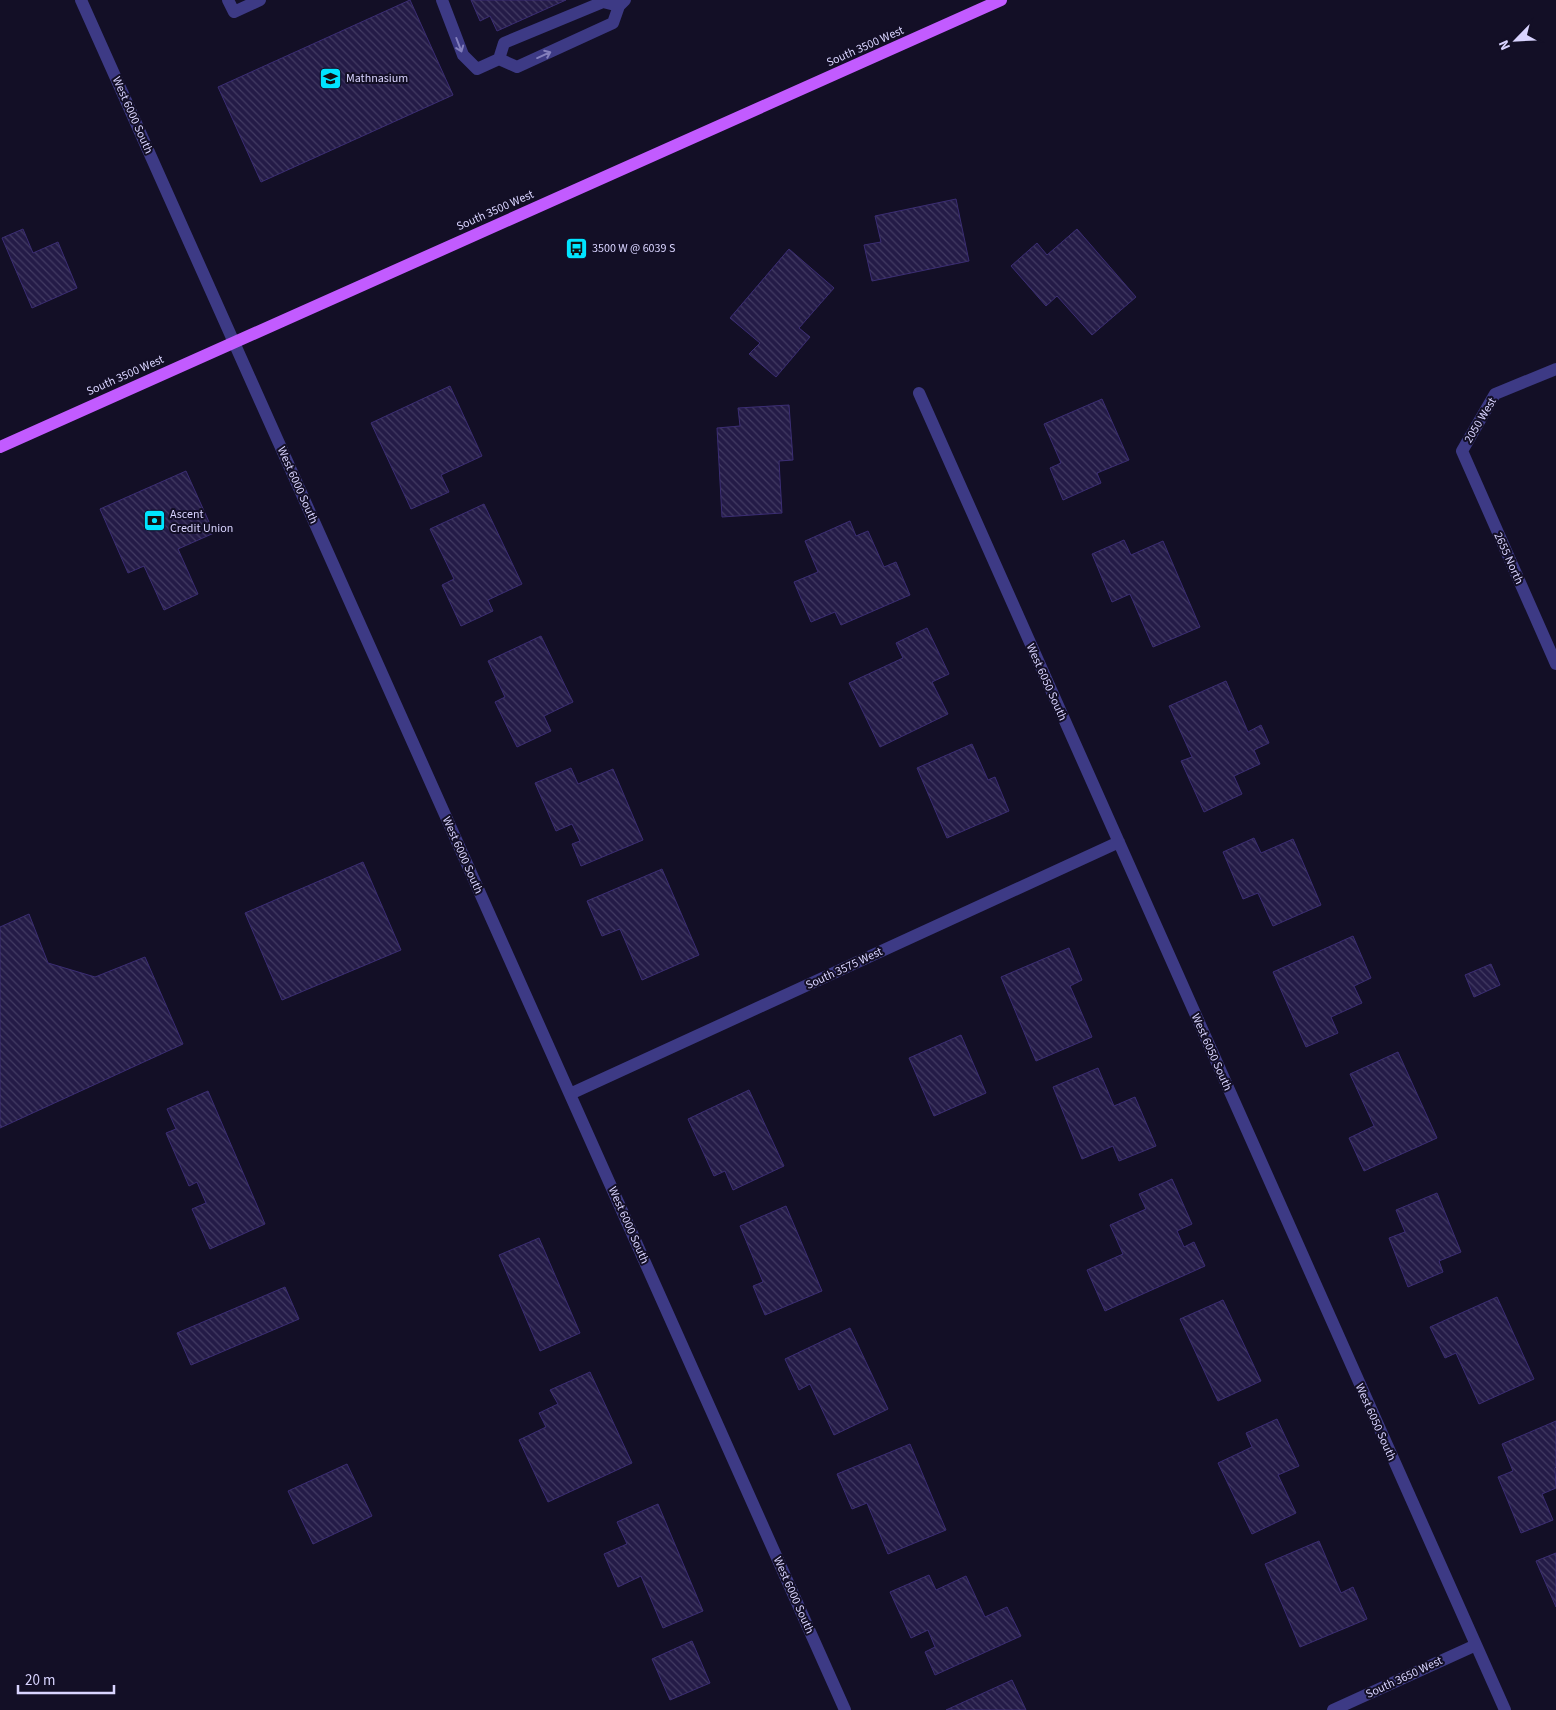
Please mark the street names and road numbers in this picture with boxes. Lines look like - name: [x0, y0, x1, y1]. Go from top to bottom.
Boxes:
- street label: South 3500 West: [824, 22, 907, 71]
- street label: West 6000 South: [108, 74, 157, 157]
- street label: South 3500 West: [454, 186, 537, 235]
- street label: South 3500 West: [84, 351, 167, 400]
- street label: 2050 West: [1460, 394, 1501, 446]
- street label: West 6000 South: [273, 444, 322, 527]
- street label: 2655 North: [1490, 529, 1528, 587]
- street label: West 6050 South: [1022, 641, 1071, 724]
- street label: West 6000 South: [438, 814, 487, 897]
- street label: South 3575 West: [803, 943, 885, 994]
- street label: West 6050 South: [1187, 1011, 1236, 1094]
- street label: West 6000 South: [604, 1184, 653, 1267]
- street label: West 6050 South: [1351, 1381, 1400, 1464]
- street label: West 6000 South: [769, 1554, 818, 1637]
- street label: South 3650 West: [1363, 1652, 1445, 1703]

